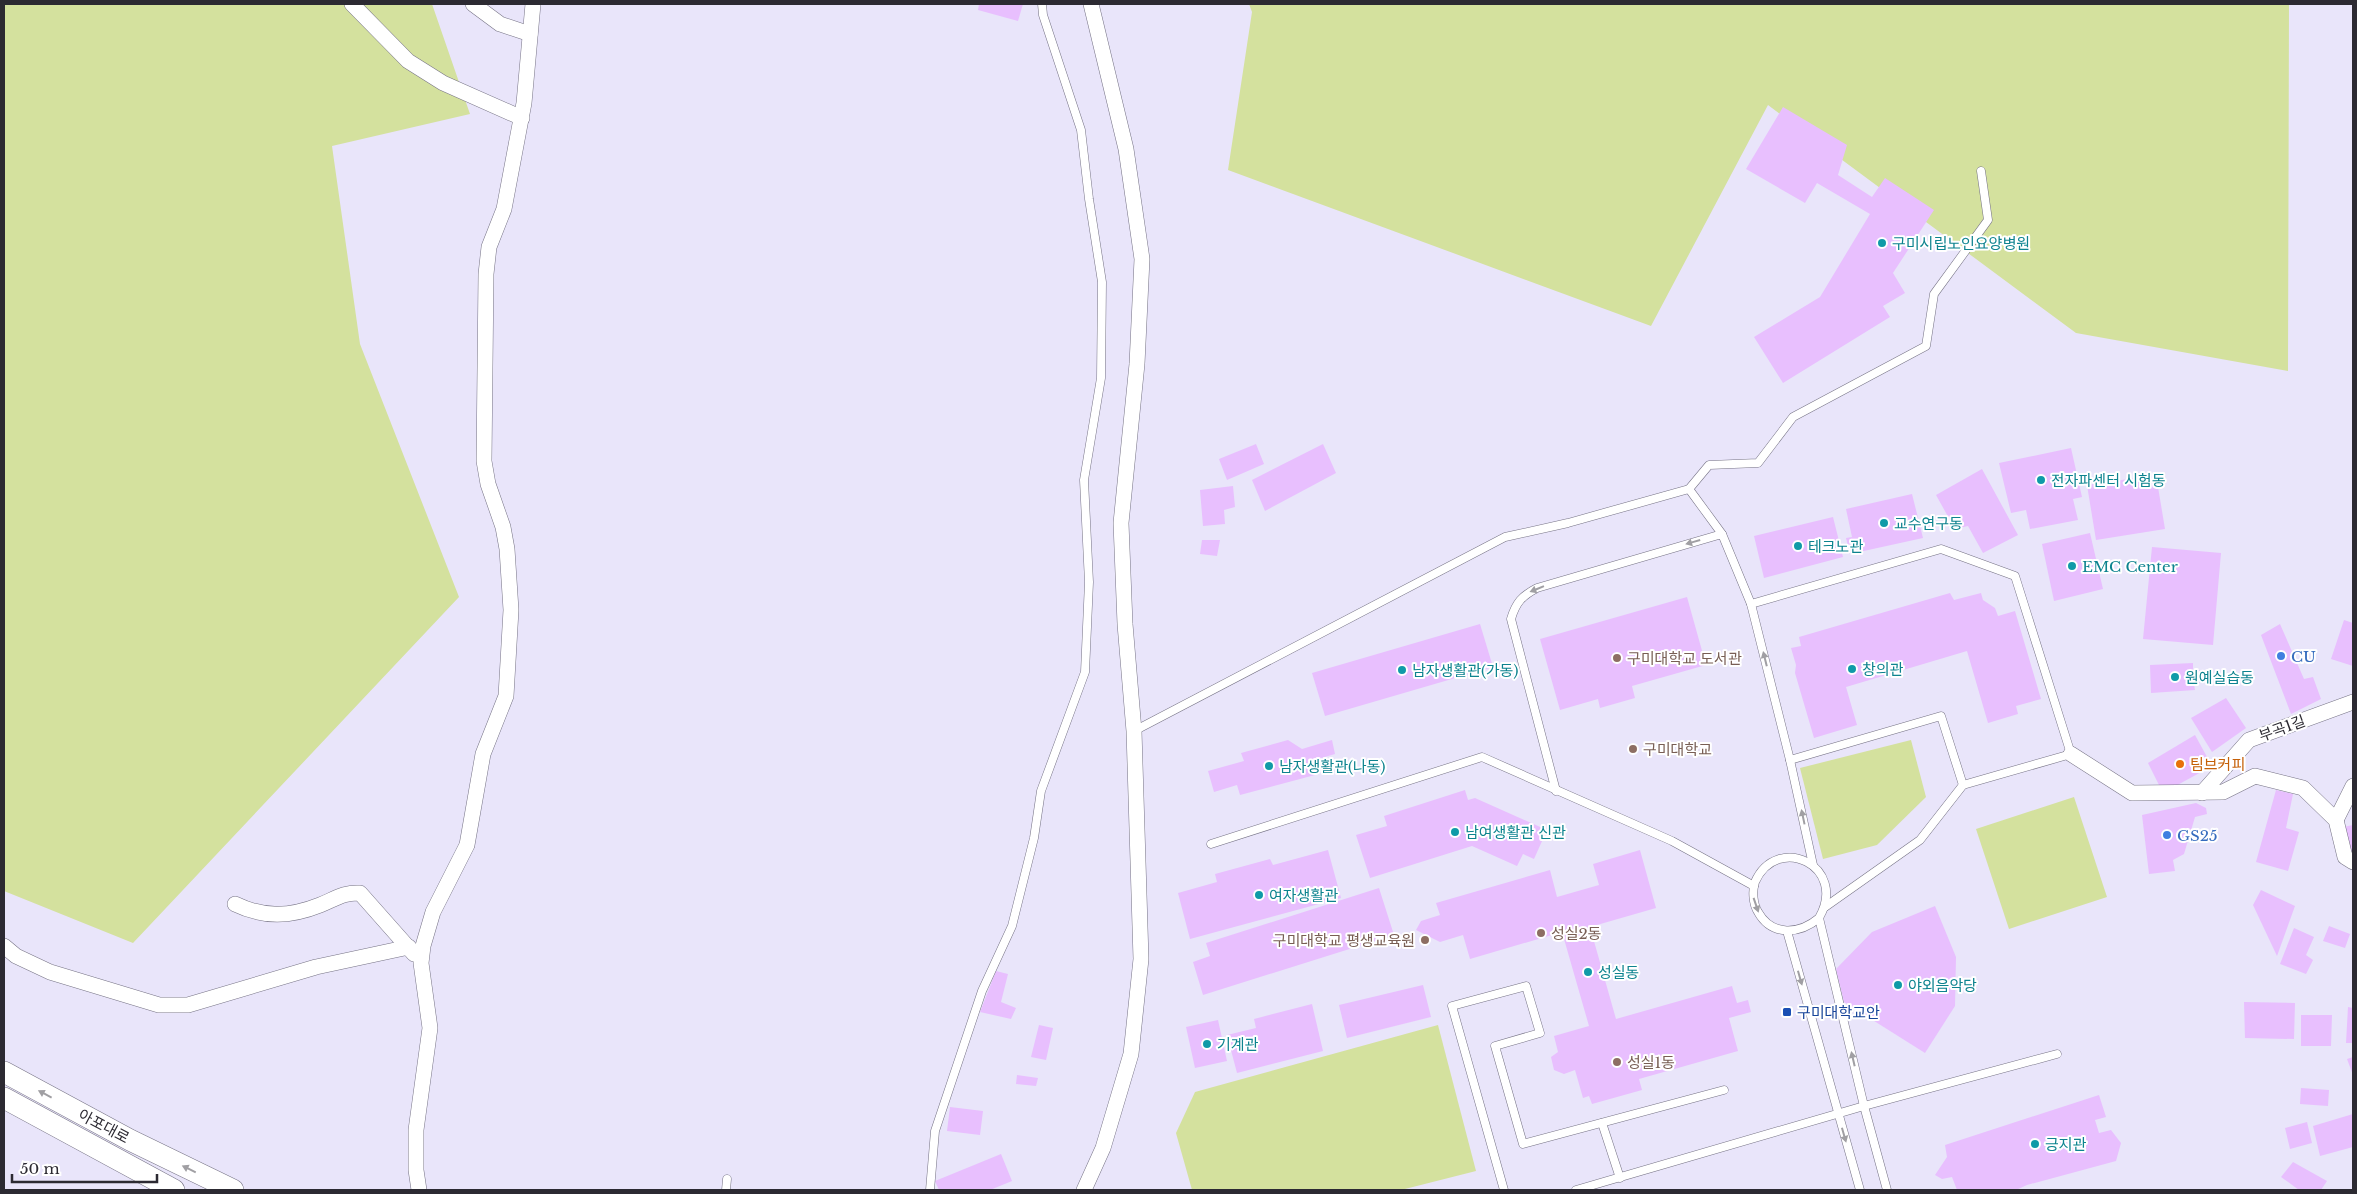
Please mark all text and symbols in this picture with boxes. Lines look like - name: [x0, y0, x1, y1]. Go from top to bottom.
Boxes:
- place label: 구미시립노인요양병원: [1892, 234, 2030, 253]
- marker: 구미시립노인요양병원: [1876, 237, 1888, 249]
- place label: 전자파센터 시험동: [2051, 471, 2166, 490]
- marker: 전자파센터 시험동: [2035, 474, 2047, 486]
- place label: 교수연구동: [1894, 514, 1963, 533]
- marker: 교수연구동: [1878, 517, 1890, 529]
- place label: 테크노관: [1808, 537, 1863, 556]
- one-way arrow: [1685, 539, 1700, 547]
- marker: 테크노관: [1792, 540, 1804, 552]
- place label: EMC Center: [2082, 557, 2179, 576]
- marker: EMC Center: [2066, 560, 2078, 572]
- one-way arrow: [1530, 585, 1544, 593]
- place label: CU: [2291, 647, 2316, 666]
- place label: 구미대학교 도서관: [1627, 649, 1742, 668]
- marker: CU: [2275, 650, 2287, 662]
- one-way arrow: [1761, 651, 1769, 666]
- marker: 구미대학교 도서관: [1611, 652, 1623, 664]
- place label: 창의관: [1862, 660, 1904, 679]
- place label: 남자생활관(가동): [1412, 661, 1519, 680]
- marker: 창의관: [1846, 663, 1858, 675]
- marker: 남자생활관(가동): [1396, 664, 1408, 676]
- place label: 원예실습동: [2185, 668, 2254, 687]
- marker: 원예실습동: [2169, 671, 2181, 683]
- street label: 부곡1길: [2256, 711, 2308, 745]
- place label: 구미대학교: [1643, 740, 1712, 759]
- marker: 구미대학교: [1627, 743, 1639, 755]
- place label: 팀브커피: [2190, 755, 2245, 774]
- place label: 남자생활관(나동): [1279, 757, 1386, 776]
- marker: 팀브커피: [2174, 758, 2186, 770]
- marker: 남자생활관(나동): [1263, 760, 1275, 772]
- one-way arrow: [1798, 808, 1806, 824]
- place label: 남여생활관 신관: [1465, 823, 1566, 842]
- marker: 남여생활관 신관: [1449, 826, 1461, 838]
- place label: GS25: [2177, 826, 2218, 845]
- marker: GS25: [2161, 829, 2173, 841]
- place label: 여자생활관: [1269, 886, 1338, 905]
- marker: 여자생활관: [1253, 889, 1265, 901]
- one-way arrow: [1753, 898, 1760, 913]
- place label: 성실2동: [1551, 924, 1602, 943]
- marker: 성실2동: [1535, 927, 1547, 939]
- place label: 구미대학교 평생교육원: [1273, 931, 1415, 950]
- marker: 구미대학교 평생교육원: [1419, 934, 1431, 946]
- place label: 성실동: [1598, 963, 1639, 982]
- marker: 성실동: [1582, 966, 1594, 978]
- one-way arrow: [1797, 971, 1805, 986]
- place label: 야외음악당: [1908, 976, 1977, 995]
- marker: 야외음악당: [1892, 979, 1904, 991]
- place label: 구미대학교안: [1797, 1003, 1880, 1022]
- marker: 구미대학교안: [1781, 1006, 1793, 1018]
- place label: 기계관: [1217, 1035, 1259, 1054]
- marker: 기계관: [1201, 1038, 1213, 1050]
- one-way arrow: [1849, 1051, 1857, 1066]
- place label: 성실1동: [1627, 1053, 1675, 1072]
- marker: 성실1동: [1611, 1056, 1623, 1068]
- one-way arrow: [37, 1090, 52, 1098]
- street label: 아포대로: [75, 1105, 133, 1147]
- one-way arrow: [1841, 1127, 1849, 1142]
- place label: 긍지관: [2045, 1135, 2087, 1154]
- marker: 긍지관: [2029, 1138, 2041, 1150]
- scale bar: [12, 1152, 158, 1184]
- text: 50 m: [20, 1159, 60, 1178]
- one-way arrow: [182, 1165, 196, 1173]

